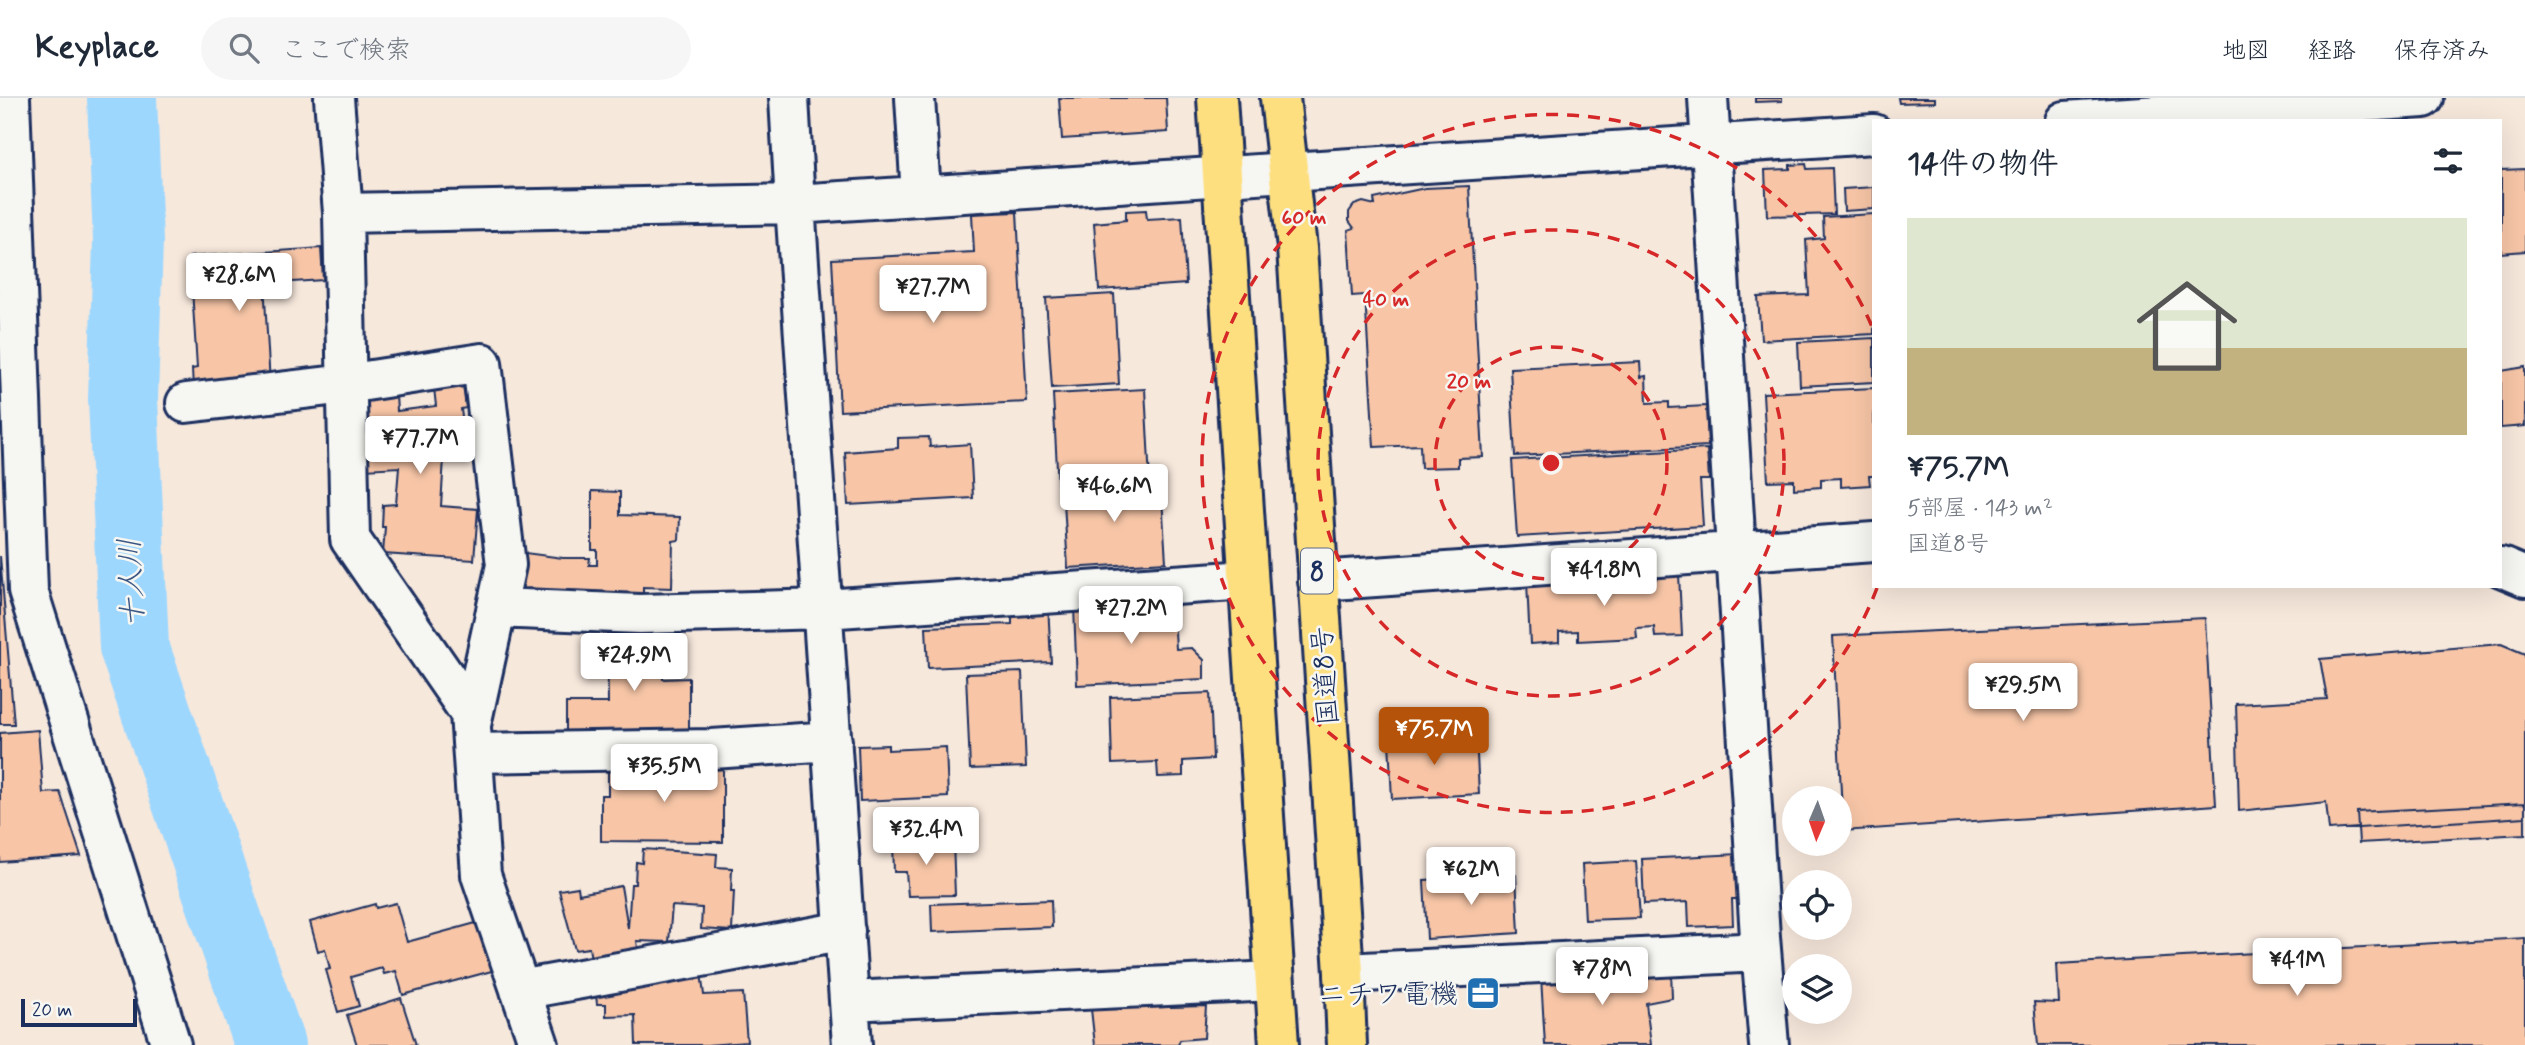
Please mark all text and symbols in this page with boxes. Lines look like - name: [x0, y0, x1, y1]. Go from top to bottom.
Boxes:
- search box: [201, 17, 691, 80]
- text: Keyplace: [35, 26, 159, 70]
- icon: search: [225, 29, 263, 67]
- text: ここで検索: [281, 34, 411, 68]
- text: 地図: [2222, 36, 2270, 67]
- text: 経路: [2308, 36, 2356, 67]
- text: 保存済み: [2394, 36, 2490, 67]
- icon: filters: [2429, 142, 2467, 180]
- text: 14件の物件: [1907, 145, 2059, 184]
- text: 60 m: [1281, 204, 1327, 232]
- pin: ¥28.6M: [182, 254, 296, 313]
- text: ¥28.6M: [202, 261, 276, 291]
- icon: home: [2124, 263, 2250, 389]
- pin: ¥27.7M: [876, 266, 990, 325]
- text: ¥27.7M: [895, 273, 971, 303]
- text: 40 m: [1363, 286, 1410, 314]
- text: 20 m: [1447, 368, 1492, 396]
- pin: ¥77.7M: [363, 416, 477, 476]
- text: ¥77.7M: [381, 424, 459, 454]
- text: ¥75.7M: [1907, 449, 2009, 488]
- centre of rings: [1539, 451, 1563, 475]
- pin: ¥46.6M: [1057, 464, 1171, 524]
- text: ¥46.6M: [1076, 472, 1152, 502]
- text: 5部屋 · 143 m²: [1907, 494, 2053, 524]
- text: 国道8号: [1907, 530, 1989, 560]
- water label: 十人川: [111, 537, 154, 629]
- road number: 8: [1301, 548, 1333, 593]
- pin: ¥41.8M: [1547, 548, 1661, 608]
- text: ¥41.8M: [1567, 556, 1641, 586]
- pin: ¥27.2M: [1074, 587, 1188, 646]
- text: ¥27.2M: [1095, 594, 1167, 624]
- street label: 国道8号: [1305, 625, 1348, 727]
- pin: ¥24.9M: [577, 634, 691, 693]
- text: ¥24.9M: [597, 641, 671, 671]
- pin: ¥29.5M: [1966, 664, 2080, 723]
- text: ¥29.5M: [1984, 671, 2062, 701]
- pin: ¥75.7M: [1377, 708, 1491, 767]
- text: ¥75.7M: [1395, 715, 1473, 745]
- pin: ¥35.5M: [607, 744, 721, 804]
- text: ¥35.5M: [627, 752, 701, 782]
- north arrow: [1782, 786, 1852, 856]
- map controls: [1782, 786, 1852, 1024]
- pin: ¥32.4M: [869, 808, 983, 867]
- text: ¥32.4M: [889, 815, 963, 845]
- pin: ¥62M: [1430, 848, 1512, 907]
- text: ¥62M: [1442, 855, 1500, 885]
- button: locate: [1782, 870, 1852, 940]
- pin: ¥41M: [2256, 939, 2338, 998]
- text: ¥41M: [2269, 946, 2325, 976]
- pin: ¥78M: [1561, 948, 1643, 1007]
- button: layers: [1782, 954, 1852, 1024]
- text: ¥78M: [1572, 955, 1632, 985]
- office icon: ニチワ電機: [1464, 974, 1502, 1012]
- place label: ニチワ電機: [1318, 977, 1458, 1014]
- scale bar: [21, 996, 136, 1028]
- text: 20 m: [32, 998, 72, 1023]

